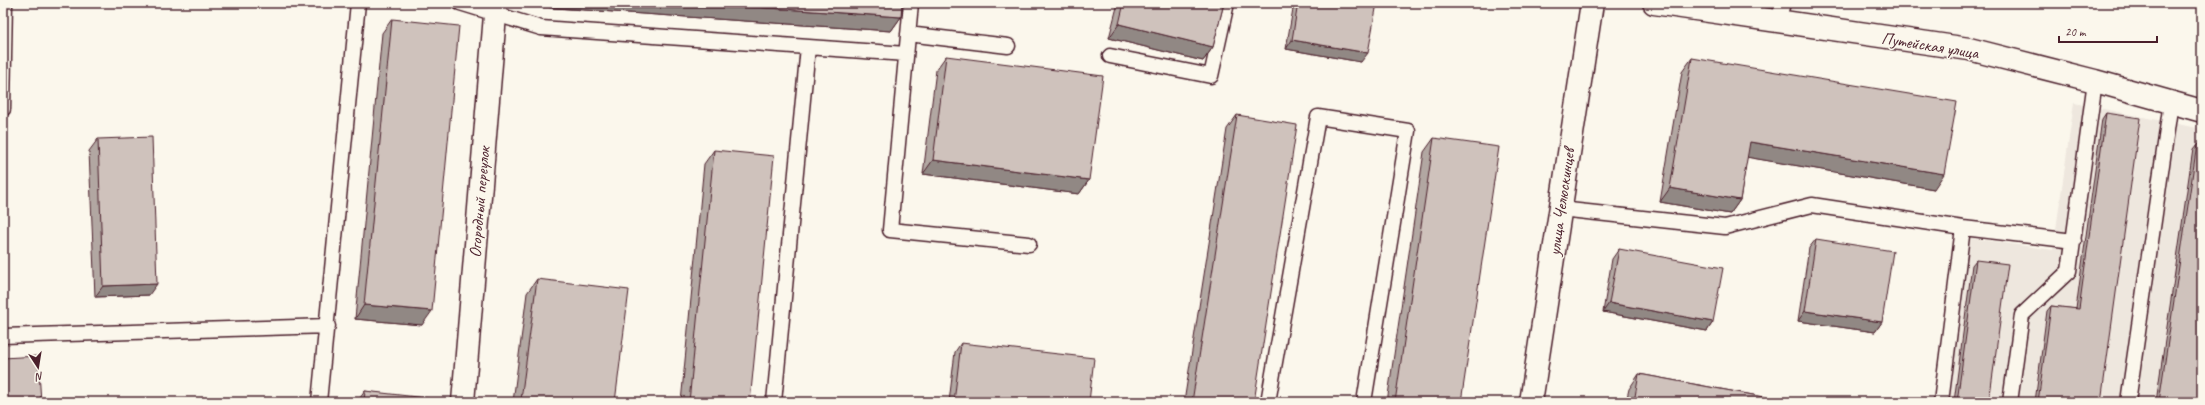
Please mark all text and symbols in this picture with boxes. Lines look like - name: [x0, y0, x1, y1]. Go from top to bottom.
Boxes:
- scale bar: [2059, 18, 2157, 44]
- text: 20 m: [2065, 24, 2087, 40]
- street label: Путейская улица: [1880, 27, 1981, 64]
- street label: Огородный переулок: [464, 144, 495, 258]
- street label: улица Челюскинцев: [1543, 144, 1580, 258]
- north arrow: [18, 347, 58, 387]
- text: N: [33, 369, 45, 385]

